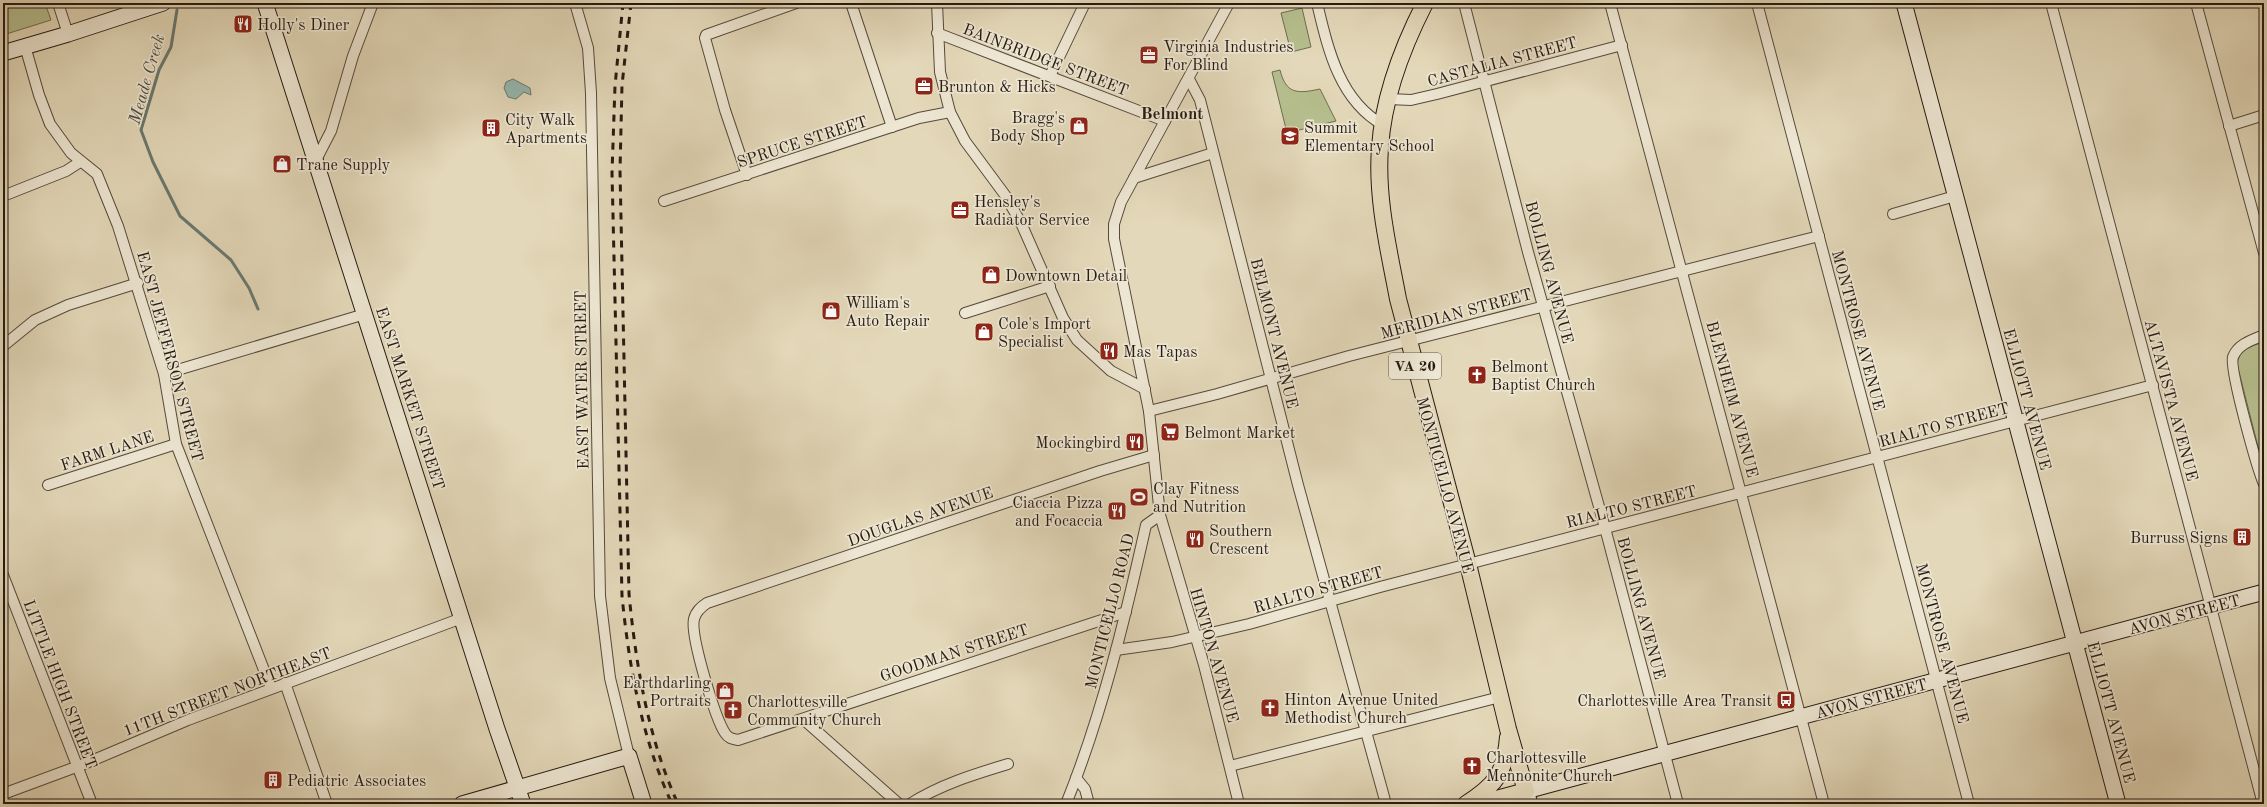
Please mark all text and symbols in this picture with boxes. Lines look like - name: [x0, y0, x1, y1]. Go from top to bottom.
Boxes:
- restaurant icon: Holly's Diner: [232, 13, 254, 35]
- place label: Holly's Diner: [257, 18, 350, 34]
- street label: BAINBRIDGE STREET: [960, 22, 1130, 100]
- water label: Meade Creek: [126, 32, 168, 127]
- street label: CASTALIA STREET: [1426, 35, 1579, 91]
- place label: Virginia Industries For Blind: [1163, 40, 1293, 74]
- office icon: Virginia Industries For Blind: [1138, 44, 1160, 66]
- office icon: Brunton & Hicks: [913, 75, 935, 97]
- place label: Brunton & Hicks: [938, 80, 1056, 96]
- district label: Belmont: [1140, 106, 1204, 123]
- place label: Bragg's Body Shop: [990, 111, 1065, 145]
- place label: City Walk Apartments: [505, 113, 587, 147]
- street label: SPRUCE STREET: [735, 114, 870, 172]
- shop icon: Bragg's Body Shop: [1068, 115, 1090, 137]
- building icon: City Walk Apartments: [480, 117, 502, 139]
- place label: Summit Elementary School: [1304, 121, 1434, 155]
- school or university icon: Summit Elementary School: [1279, 125, 1301, 147]
- shop icon: Trane Supply: [271, 153, 293, 175]
- place label: Trane Supply: [296, 158, 391, 174]
- place label: Hensley's Radiator Service: [974, 195, 1090, 229]
- office icon: Hensley's Radiator Service: [949, 199, 971, 221]
- street label: BOLLING AVENUE: [1521, 199, 1575, 346]
- street label: MONTROSE AVENUE: [1828, 249, 1886, 412]
- street label: EAST JEFFERSON STREET: [133, 250, 205, 463]
- street label: BELMONT AVENUE: [1247, 257, 1300, 410]
- shop icon: Downtown Detail: [980, 264, 1002, 286]
- place label: Downtown Detail: [1005, 269, 1127, 285]
- street label: MERIDIAN STREET: [1379, 287, 1534, 343]
- street label: EAST WATER STREET: [573, 290, 593, 470]
- place label: William's Auto Repair: [845, 296, 930, 330]
- shop icon: William's Auto Repair: [820, 300, 842, 322]
- street label: EAST MARKET STREET: [372, 305, 446, 492]
- place label: Cole's Import Specialist: [998, 317, 1091, 351]
- street label: ALTAVISTA AVENUE: [2141, 318, 2199, 483]
- street label: BLENHEIM AVENUE: [1702, 319, 1760, 480]
- shop icon: Cole's Import Specialist: [973, 321, 995, 343]
- street label: ELLIOTT AVENUE: [1999, 327, 2053, 472]
- restaurant icon: Mas Tapas: [1098, 340, 1120, 362]
- place label: Mas Tapas: [1123, 345, 1197, 361]
- road number: VA 20: [1389, 353, 1441, 379]
- place label: Belmont Baptist Church: [1491, 360, 1596, 394]
- church icon: Belmont Baptist Church: [1466, 364, 1488, 386]
- street label: MONTICELLO AVENUE: [1413, 395, 1475, 576]
- street label: RIALTO STREET: [1878, 401, 2011, 451]
- supermarket icon: Belmont Market: [1159, 421, 1181, 443]
- place label: Belmont Market: [1184, 426, 1296, 442]
- street label: FARM LANE: [59, 429, 156, 475]
- restaurant icon: Mockingbird: [1124, 431, 1146, 453]
- place label: Mockingbird: [1035, 436, 1121, 452]
- place label: Clay Fitness and Nutrition: [1153, 482, 1247, 516]
- street label: RIALTO STREET: [1564, 484, 1698, 532]
- street label: DOUGLAS AVENUE: [846, 485, 996, 550]
- sports icon: Clay Fitness and Nutrition: [1128, 486, 1150, 508]
- place label: Ciaccia Pizza and Focaccia: [1012, 496, 1103, 530]
- restaurant icon: Ciaccia Pizza and Focaccia: [1106, 500, 1128, 522]
- place label: Southern Crescent: [1209, 524, 1273, 558]
- building icon: Burruss Signs: [2231, 526, 2253, 548]
- restaurant icon: Southern Crescent: [1184, 528, 1206, 550]
- place label: Burruss Signs: [2130, 531, 2228, 547]
- street label: MONTICELLO ROAD: [1084, 532, 1138, 691]
- street label: BOLLING AVENUE: [1613, 535, 1667, 682]
- street label: MONTROSE AVENUE: [1912, 562, 1970, 725]
- street label: RIALTO STREET: [1252, 565, 1385, 617]
- street label: HINTON AVENUE: [1186, 586, 1240, 725]
- street label: AVON STREET: [2127, 593, 2242, 639]
- street label: LITTLE HIGH STREET: [19, 598, 99, 772]
- street label: GOODMAN STREET: [878, 622, 1031, 685]
- street label: ELLIOTT AVENUE: [2083, 640, 2137, 785]
- street label: 11TH STREET NORTHEAST: [121, 646, 334, 740]
- place label: Earthdarling Portraits: [622, 676, 711, 710]
- street label: AVON STREET: [1814, 677, 1929, 723]
- shop icon: Earthdarling Portraits: [714, 680, 736, 702]
- bus stop icon: Charlottesville Area Transit: [1775, 689, 1797, 711]
- place label: Hinton Avenue United Methodist Church: [1284, 693, 1438, 727]
- place label: Charlottesville Area Transit: [1577, 694, 1772, 710]
- place label: Charlottesville Community Church: [747, 695, 882, 729]
- church icon: Hinton Avenue United Methodist Church: [1259, 697, 1281, 719]
- church icon: Charlottesville Community Church: [722, 699, 744, 721]
- place label: Charlottesville Mennonite Church: [1486, 751, 1613, 785]
- church icon: Charlottesville Mennonite Church: [1461, 755, 1483, 777]
- building icon: Pediatric Associates: [262, 769, 284, 791]
- place label: Pediatric Associates: [287, 774, 426, 790]

